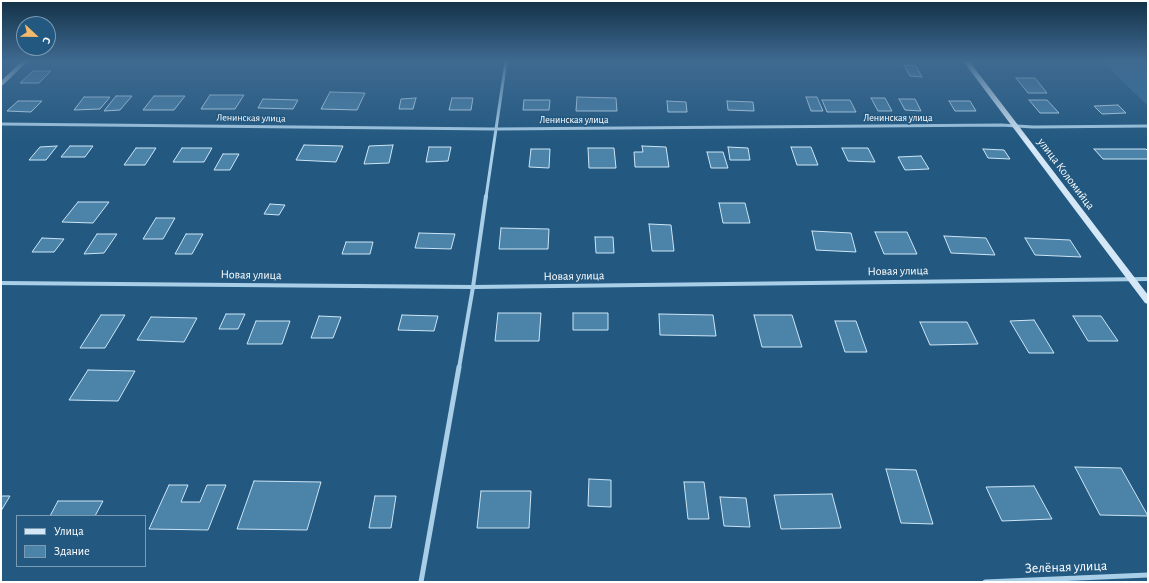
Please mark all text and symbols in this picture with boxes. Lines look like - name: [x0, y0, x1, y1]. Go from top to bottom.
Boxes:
- north arrow: [16, 16, 56, 56]
- text: С: [40, 35, 53, 45]
- street label: Ленинская улица: [216, 111, 286, 125]
- street label: Ленинская улица: [863, 112, 933, 124]
- street label: Ленинская улица: [539, 114, 609, 126]
- street label: улица Коломийца: [1034, 135, 1098, 213]
- street label: Новая улица: [867, 263, 929, 279]
- street label: Новая улица: [220, 267, 282, 283]
- street label: Новая улица: [543, 268, 605, 284]
- legend: [16, 515, 146, 567]
- text: Улица: [54, 525, 84, 537]
- text: Здание: [54, 545, 90, 557]
- street label: Зелёная улица: [1024, 557, 1108, 577]

